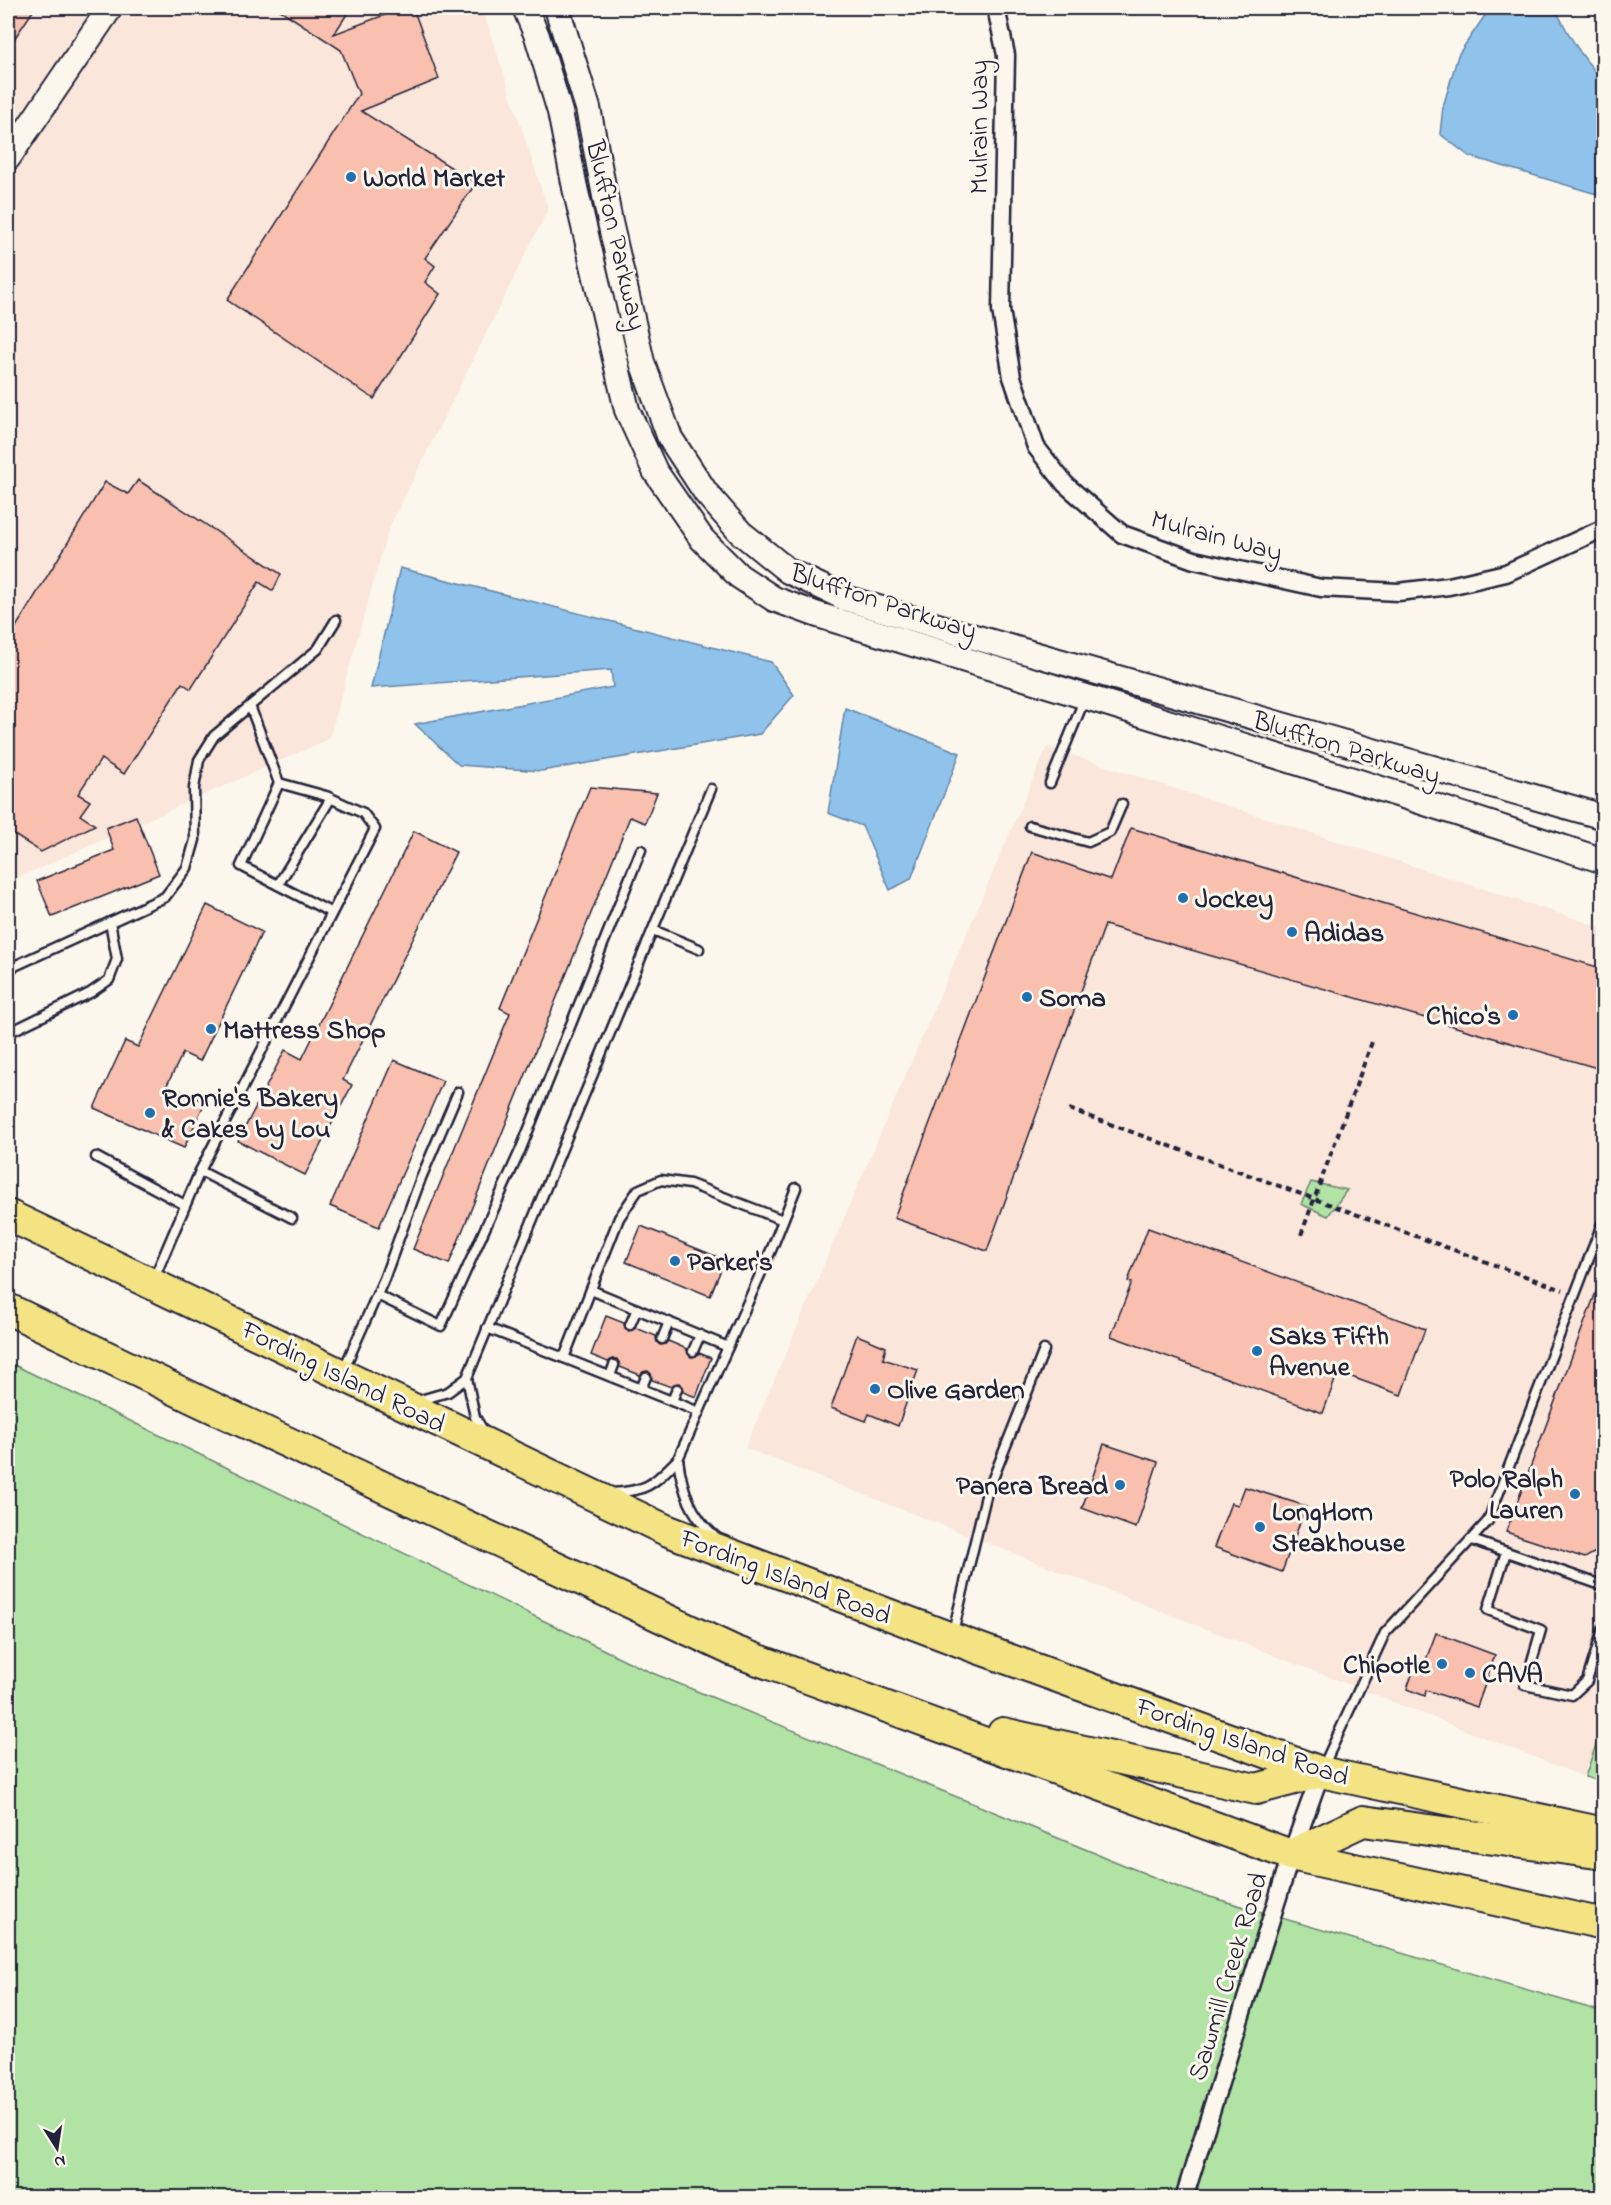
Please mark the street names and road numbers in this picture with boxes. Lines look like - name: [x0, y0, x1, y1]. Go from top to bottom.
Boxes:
- street label: Mulrain Way: [961, 60, 1000, 194]
- street label: Bluffton Parkway: [574, 136, 655, 334]
- street label: Mulrain Way: [1146, 501, 1286, 574]
- street label: Bluffton Parkway: [784, 555, 982, 652]
- street label: Bluffton Parkway: [1247, 702, 1445, 796]
- street label: Fording Island Road: [233, 1311, 452, 1445]
- street label: Fording Island Road: [673, 1520, 896, 1636]
- street label: Fording Island Road: [1130, 1688, 1354, 1798]
- street label: Sawmill Creek Road: [1179, 1868, 1280, 2086]

